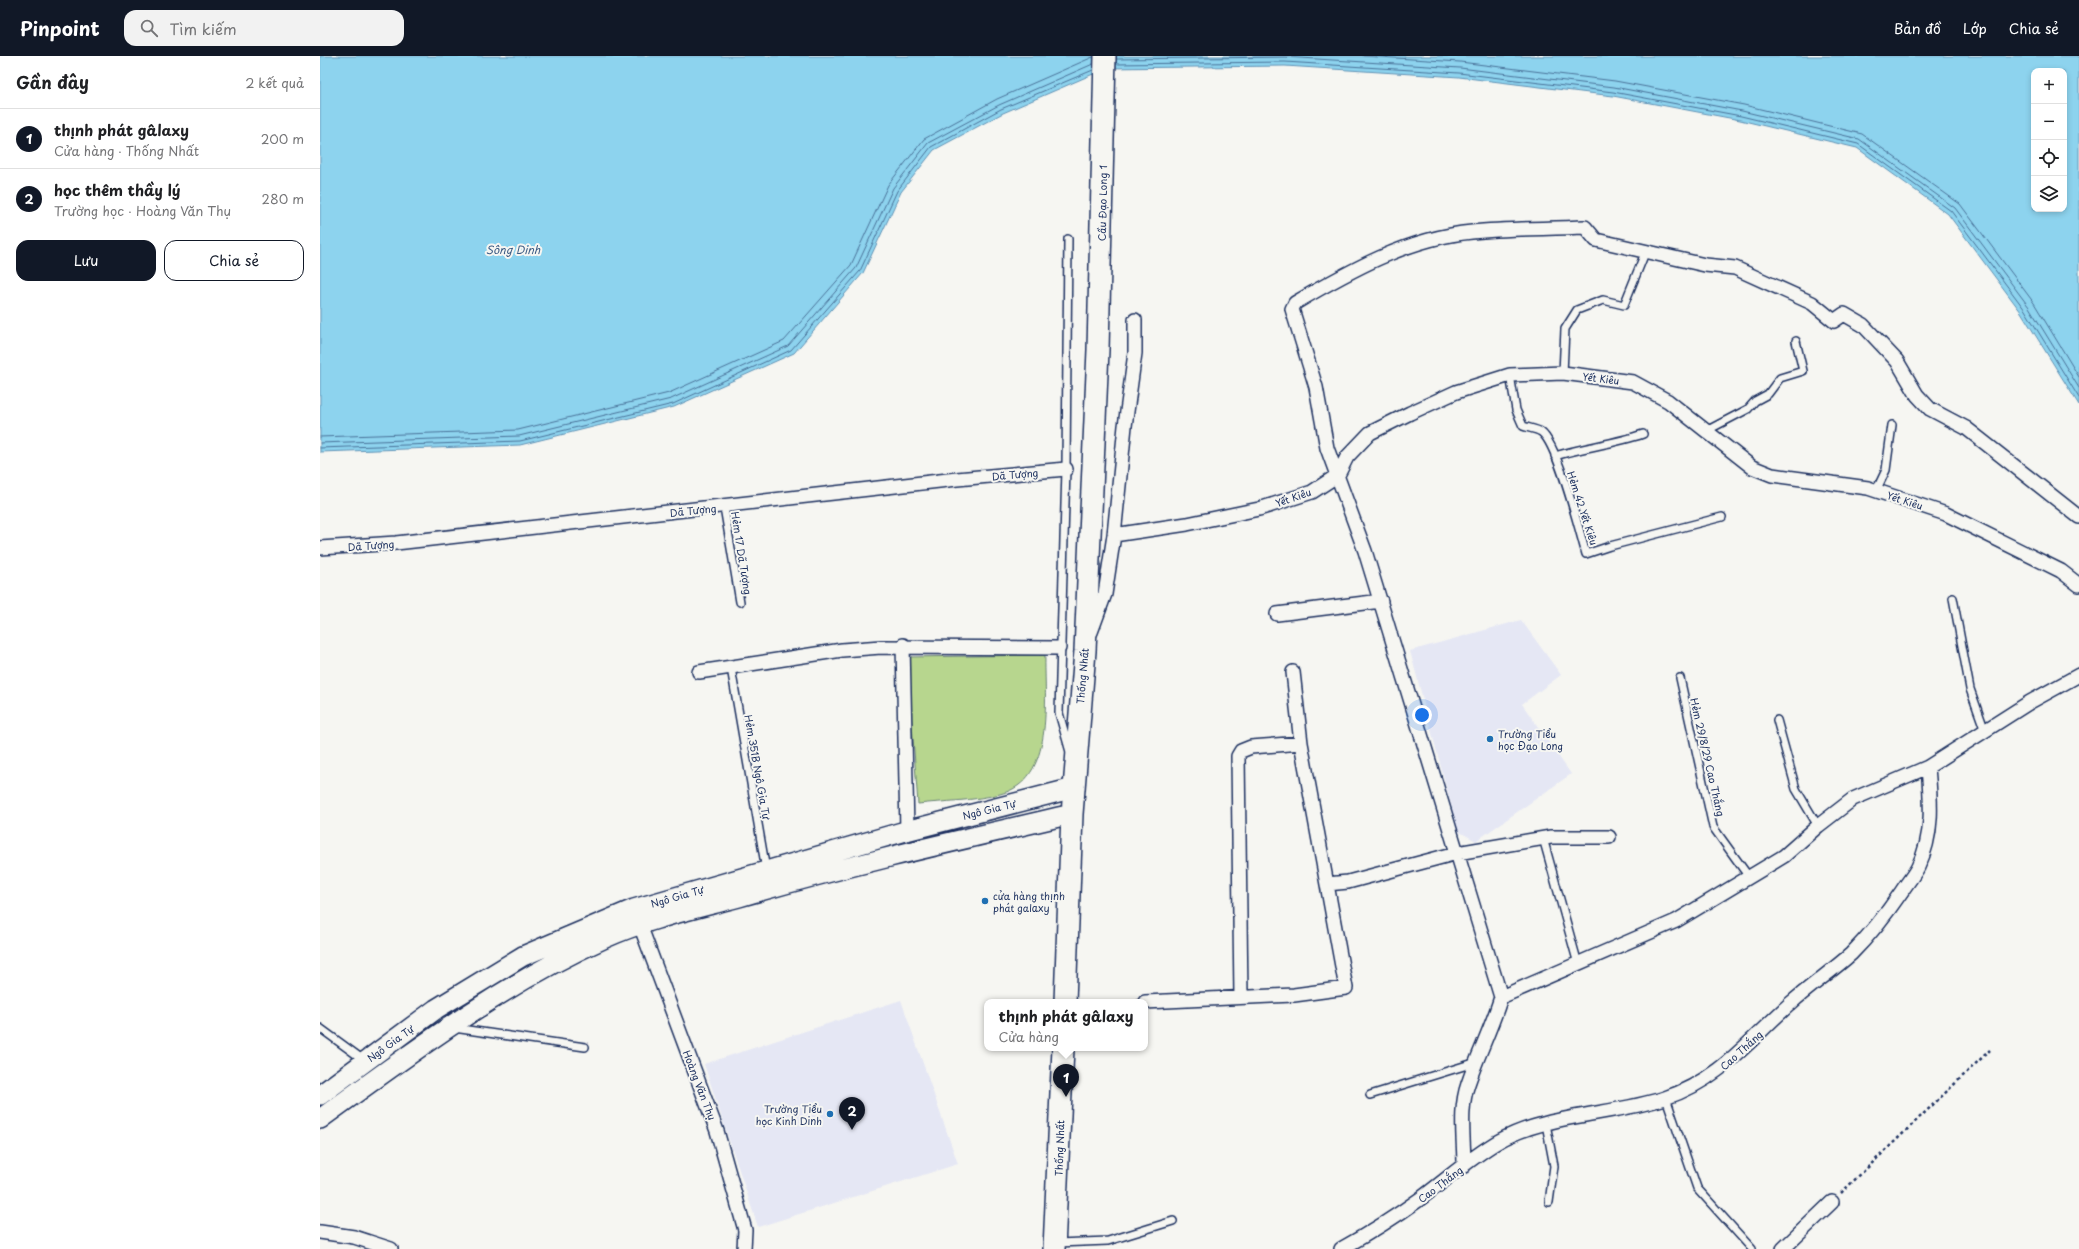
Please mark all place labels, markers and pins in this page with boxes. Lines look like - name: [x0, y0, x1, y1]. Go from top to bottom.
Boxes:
- place label: Trường Tiểu học Đạo Long: [1498, 726, 1563, 753]
- marker: Trường Tiểu học Đạo Long: [1485, 734, 1495, 744]
- place label: cửa hàng thịnh phát galaxy: [993, 888, 1065, 916]
- marker: cửa hàng thịnh phát galaxy: [980, 896, 990, 906]
- pin: 1: [1053, 1064, 1079, 1097]
- pin: 2: [839, 1097, 865, 1130]
- place label: Trường Tiểu học Kinh Dinh: [756, 1101, 822, 1128]
- marker: Trường Tiểu học Kinh Dinh: [825, 1109, 835, 1119]

